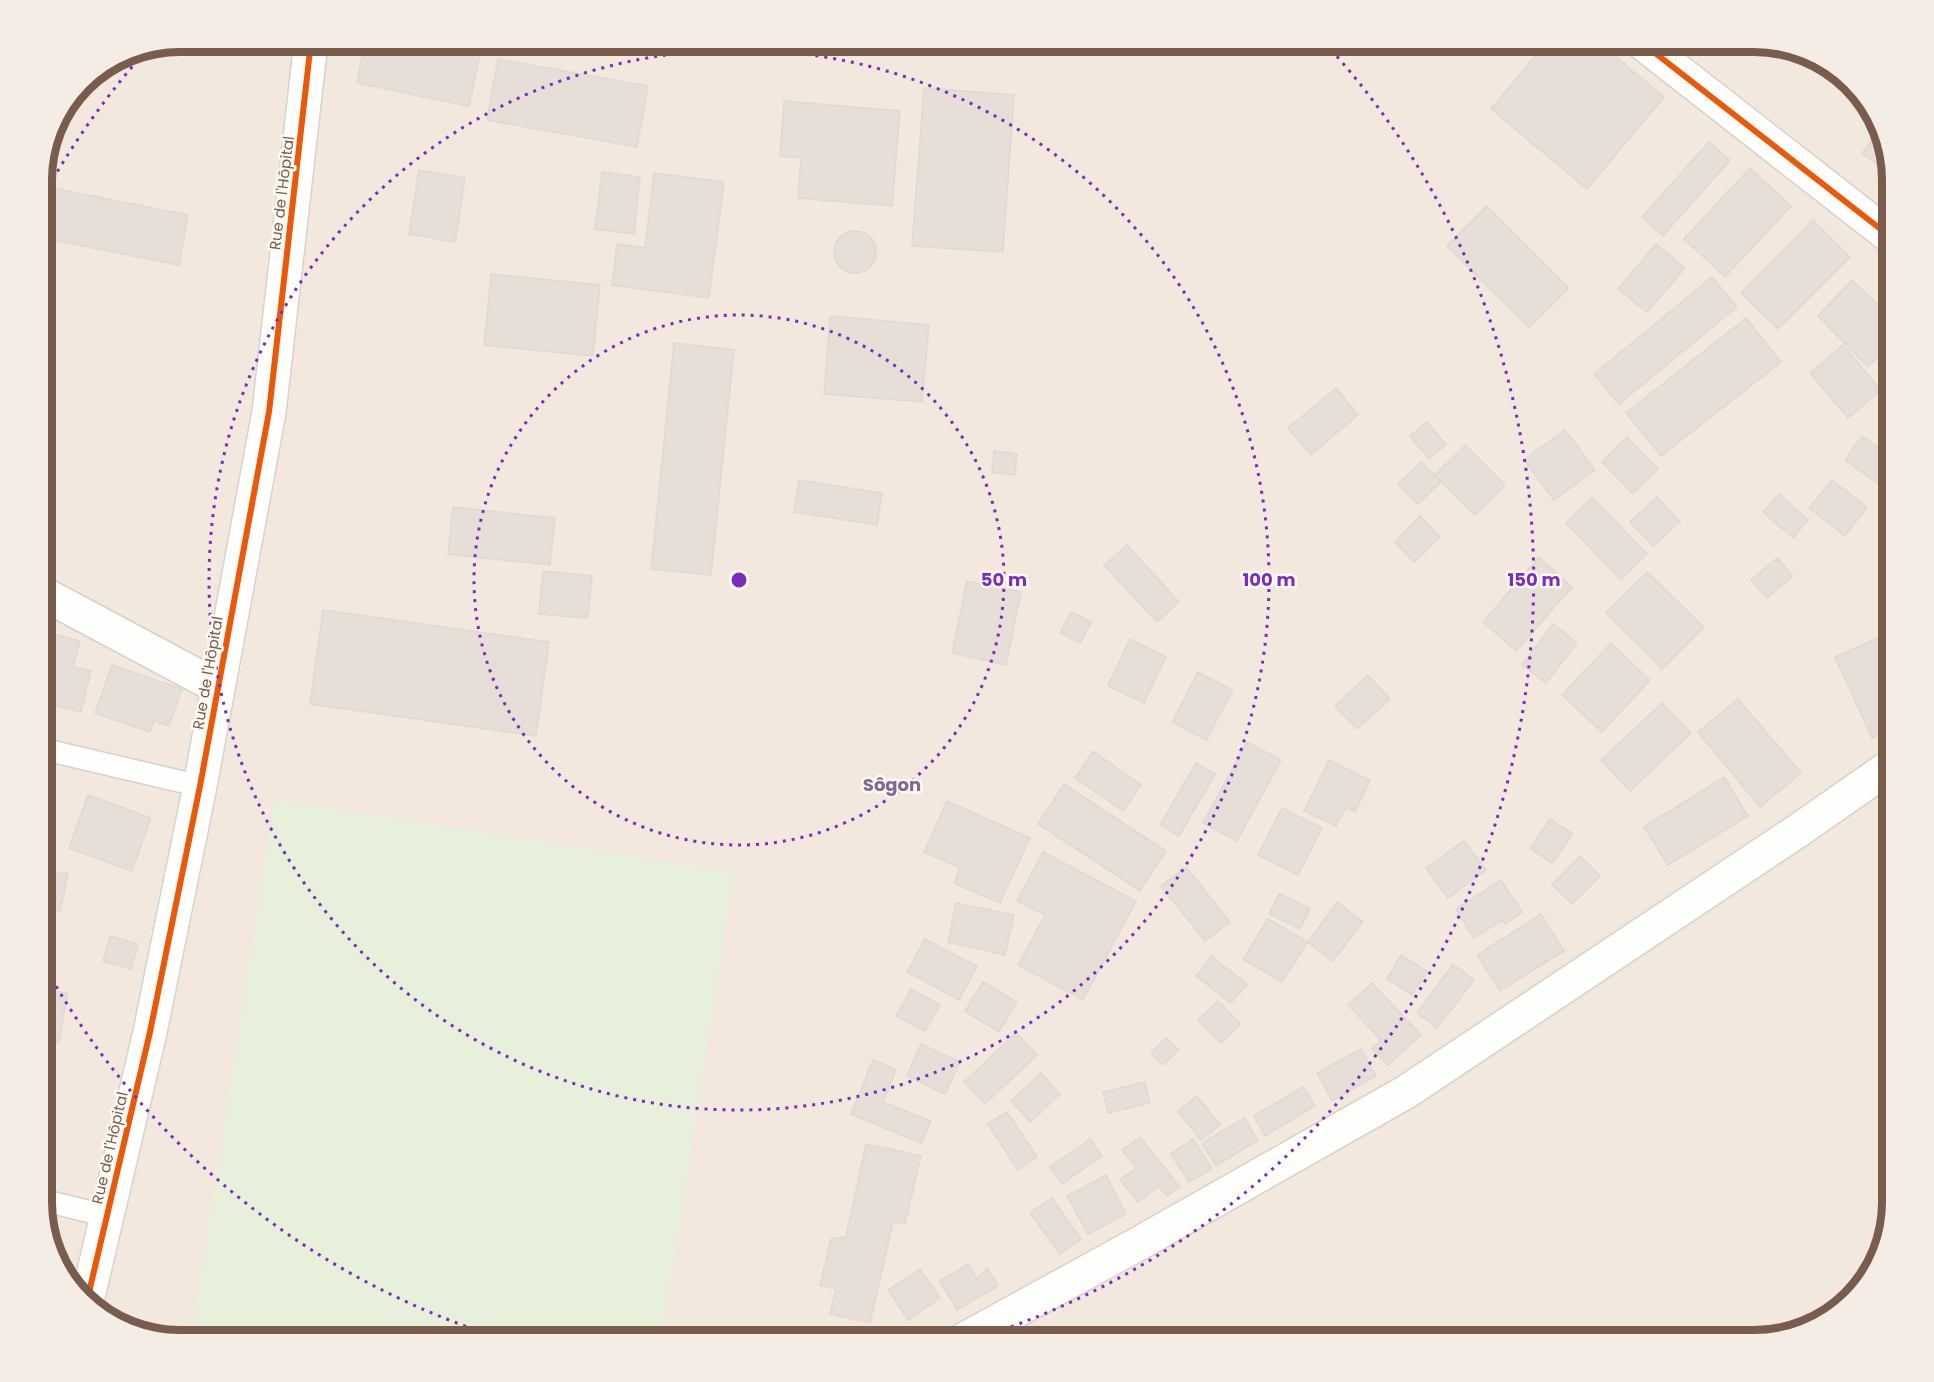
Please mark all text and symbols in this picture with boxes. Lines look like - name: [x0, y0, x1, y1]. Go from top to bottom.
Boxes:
- street label: Rue de l'Hôpital: [264, 135, 299, 251]
- text: 50 m: [981, 567, 1027, 592]
- text: 100 m: [1242, 567, 1296, 592]
- text: 150 m: [1507, 567, 1561, 592]
- centre of rings: [729, 570, 749, 590]
- street label: Rue de l'Hôpital: [187, 615, 228, 731]
- district label: Sôgon: [863, 772, 921, 797]
- street label: Rue de l'Hôpital: [86, 1090, 133, 1206]

